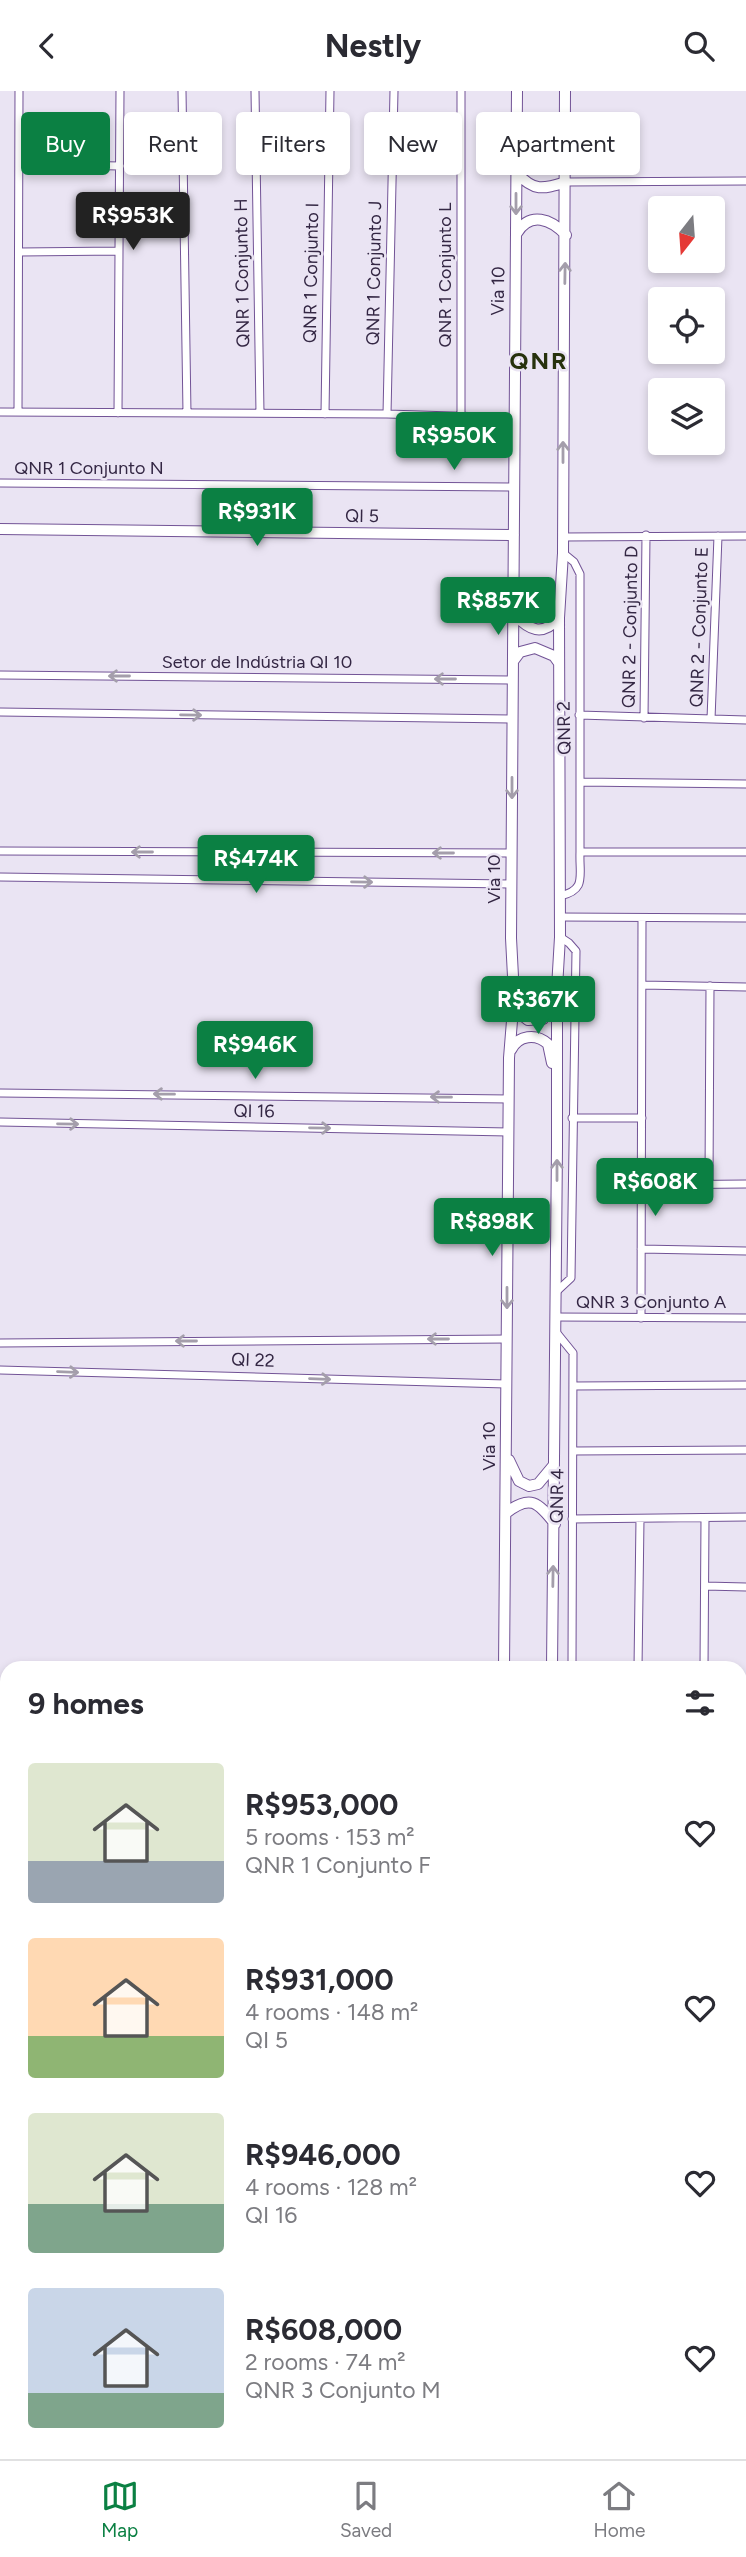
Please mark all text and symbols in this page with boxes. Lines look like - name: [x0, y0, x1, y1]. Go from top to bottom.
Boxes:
- icon: back: [28, 27, 66, 65]
- text: Nestly: [325, 27, 421, 65]
- icon: search: [680, 27, 718, 65]
- chip: Buy: [21, 112, 110, 175]
- chip: Rent: [124, 112, 222, 175]
- chip: Filters: [236, 112, 350, 175]
- chip: New: [364, 112, 462, 175]
- chip: Apartment: [476, 112, 640, 175]
- one-way arrow: [509, 192, 523, 215]
- pin: R$953K: [76, 193, 190, 252]
- north arrow: [648, 196, 724, 273]
- map controls: [648, 196, 725, 455]
- street label: QNR 1 Conjunto H: [230, 198, 254, 348]
- street label: QNR 1 Conjunto J: [362, 200, 386, 346]
- text: R$953K: [92, 201, 174, 229]
- street label: QNR 1 Conjunto L: [434, 202, 456, 347]
- street label: QNR 1 Conjunto I: [299, 203, 323, 343]
- one-way arrow: [558, 262, 572, 285]
- street label: Via 10: [487, 266, 509, 316]
- button: locate: [648, 287, 725, 364]
- district label: QNR: [510, 346, 568, 375]
- button: layers: [648, 378, 725, 455]
- pin: R$950K: [397, 413, 511, 472]
- text: R$950K: [412, 421, 496, 449]
- one-way arrow: [556, 440, 570, 463]
- street label: QNR 1 Conjunto N: [14, 457, 164, 479]
- pin: R$931K: [200, 489, 314, 548]
- text: R$931K: [218, 497, 296, 525]
- street label: QI 5: [345, 505, 379, 527]
- street label: QNR 2 - Conjunto D: [618, 546, 642, 708]
- street label: QNR 2 - Conjunto E: [685, 546, 713, 708]
- pin: R$857K: [441, 577, 555, 637]
- text: R$857K: [456, 586, 540, 614]
- street label: Setor de Indústria QI 10: [162, 651, 352, 673]
- one-way arrow: [108, 669, 131, 683]
- one-way arrow: [434, 672, 457, 686]
- street label: QNR 2: [553, 701, 575, 755]
- one-way arrow: [179, 708, 202, 722]
- one-way arrow: [505, 776, 519, 799]
- pin: R$474K: [199, 835, 313, 895]
- text: R$474K: [214, 844, 298, 872]
- one-way arrow: [131, 845, 154, 858]
- one-way arrow: [432, 846, 455, 860]
- street label: Via 10: [483, 854, 505, 904]
- one-way arrow: [350, 875, 373, 889]
- pin: R$367K: [481, 977, 595, 1036]
- text: R$367K: [497, 985, 579, 1013]
- pin: R$946K: [198, 1021, 312, 1081]
- text: R$946K: [213, 1030, 297, 1058]
- one-way arrow: [153, 1087, 176, 1101]
- one-way arrow: [429, 1090, 452, 1104]
- street label: QI 16: [233, 1100, 275, 1122]
- one-way arrow: [56, 1117, 79, 1130]
- one-way arrow: [308, 1121, 331, 1135]
- one-way arrow: [550, 1159, 564, 1182]
- pin: R$608K: [598, 1159, 712, 1218]
- text: R$608K: [612, 1167, 698, 1195]
- pin: R$898K: [435, 1199, 549, 1258]
- text: R$898K: [450, 1207, 534, 1235]
- one-way arrow: [500, 1286, 514, 1309]
- street label: QNR 3 Conjunto A: [576, 1291, 726, 1313]
- one-way arrow: [427, 1332, 450, 1346]
- one-way arrow: [175, 1334, 198, 1348]
- street label: QI 22: [231, 1348, 275, 1372]
- one-way arrow: [56, 1365, 79, 1379]
- one-way arrow: [308, 1372, 331, 1385]
- street label: Via 10: [478, 1421, 500, 1471]
- street label: QNR 4: [546, 1468, 568, 1524]
- one-way arrow: [547, 1564, 560, 1587]
- icon: filters: [681, 1684, 719, 1722]
- text: 9 homes: [28, 1685, 144, 1722]
- text: R$953,000: [245, 1786, 399, 1823]
- icon: home: [84, 1791, 168, 1875]
- icon: heart: [681, 1814, 719, 1852]
- text: 5 rooms · 153 m²: [245, 1823, 415, 1851]
- text: QNR 1 Conjunto F: [245, 1851, 431, 1879]
- text: R$931,000: [245, 1961, 394, 1998]
- icon: home: [84, 1966, 168, 2050]
- icon: heart: [681, 1989, 719, 2027]
- text: 4 rooms · 148 m²: [245, 1998, 418, 2026]
- text: QI 5: [245, 2026, 288, 2054]
- text: R$946,000: [245, 2136, 401, 2173]
- icon: home: [84, 2141, 168, 2225]
- icon: heart: [681, 2164, 719, 2202]
- text: 4 rooms · 128 m²: [245, 2173, 417, 2201]
- text: QI 16: [245, 2201, 297, 2229]
- text: R$608,000: [245, 2311, 402, 2348]
- icon: home: [84, 2316, 168, 2400]
- icon: heart: [681, 2339, 719, 2377]
- text: 2 rooms · 74 m²: [245, 2348, 406, 2376]
- text: QNR 3 Conjunto M: [245, 2376, 441, 2404]
- tab: Map: [101, 2477, 139, 2542]
- tab: Saved: [340, 2477, 392, 2542]
- tab: Home: [594, 2477, 645, 2542]

